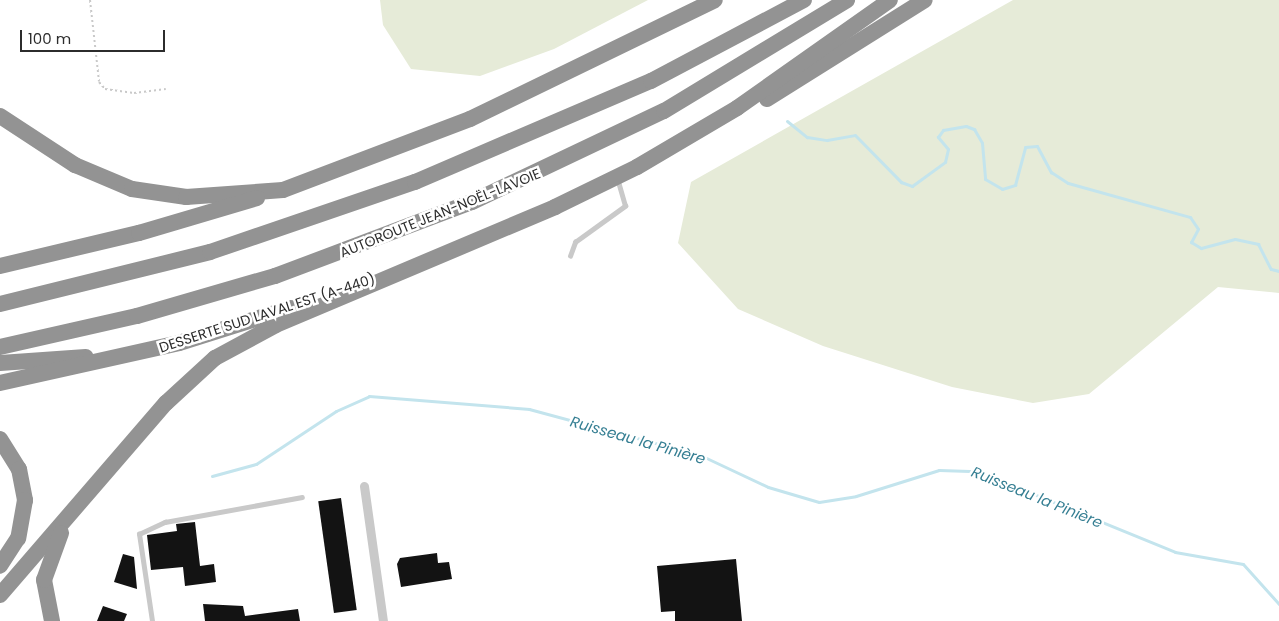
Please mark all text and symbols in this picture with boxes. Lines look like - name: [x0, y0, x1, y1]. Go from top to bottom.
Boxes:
- scale bar: [22, 20, 168, 52]
- text: 100 m: [28, 28, 71, 49]
- street label: AUTOROUTE JEAN-NOËL-LAVOIE: [337, 165, 543, 261]
- street label: DESSERTE SUD LAVAL EST (A-440): [157, 270, 377, 356]
- water label: Ruisseau la Pinière: [568, 412, 708, 468]
- water label: Ruisseau la Pinière: [969, 462, 1105, 532]

